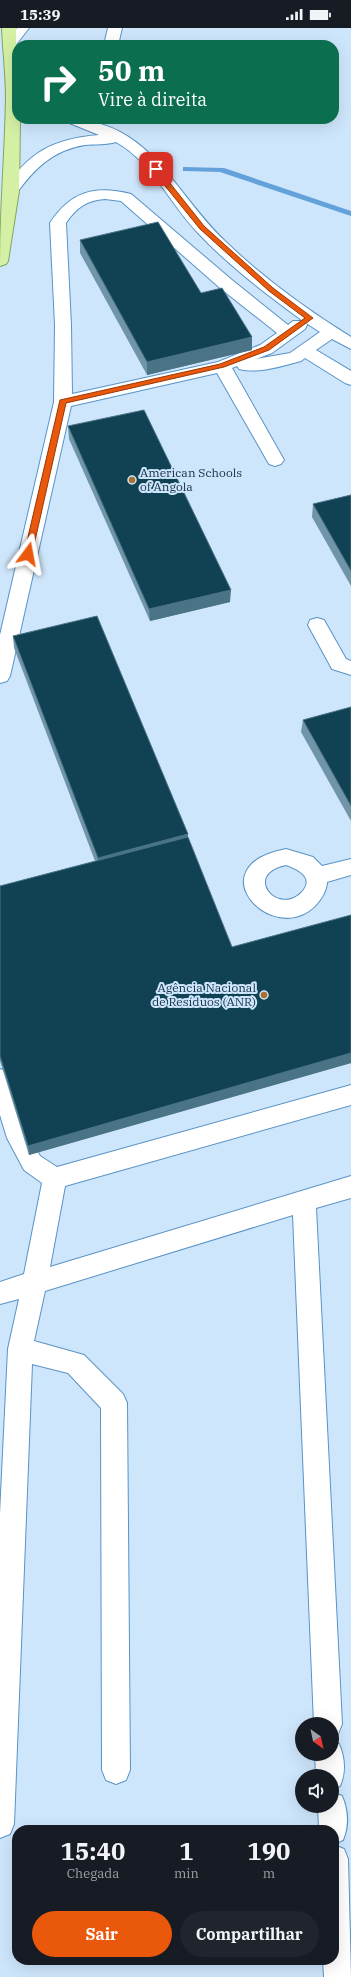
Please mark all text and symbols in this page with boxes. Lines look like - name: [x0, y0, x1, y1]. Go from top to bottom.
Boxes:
- text: 15:39: [20, 5, 61, 24]
- text: 50 m: [98, 52, 165, 89]
- icon: right: [32, 56, 84, 108]
- text: Vire à direita: [98, 88, 207, 111]
- pin: [139, 152, 173, 186]
- icon: arrive: [145, 158, 167, 180]
- place label: American Schools of Angola: [140, 465, 242, 494]
- marker: American Schools of Angola: [127, 475, 137, 485]
- position arrow: [7, 533, 49, 575]
- place label: Agência Nacional de Resíduos (ANR): [152, 980, 256, 1009]
- marker: Agência Nacional de Resíduos (ANR): [259, 990, 269, 1000]
- north arrow: [295, 1717, 339, 1761]
- map controls: [295, 1717, 339, 1813]
- button: sound: [295, 1769, 339, 1813]
- text: 15:40: [61, 1835, 125, 1867]
- text: 1: [179, 1835, 194, 1867]
- text: 190: [247, 1835, 290, 1867]
- text: Chegada: [67, 1865, 119, 1882]
- text: min: [174, 1865, 199, 1882]
- text: m: [263, 1865, 275, 1882]
- button: Sair: [32, 1911, 172, 1957]
- button: Compartilhar: [180, 1911, 319, 1957]

